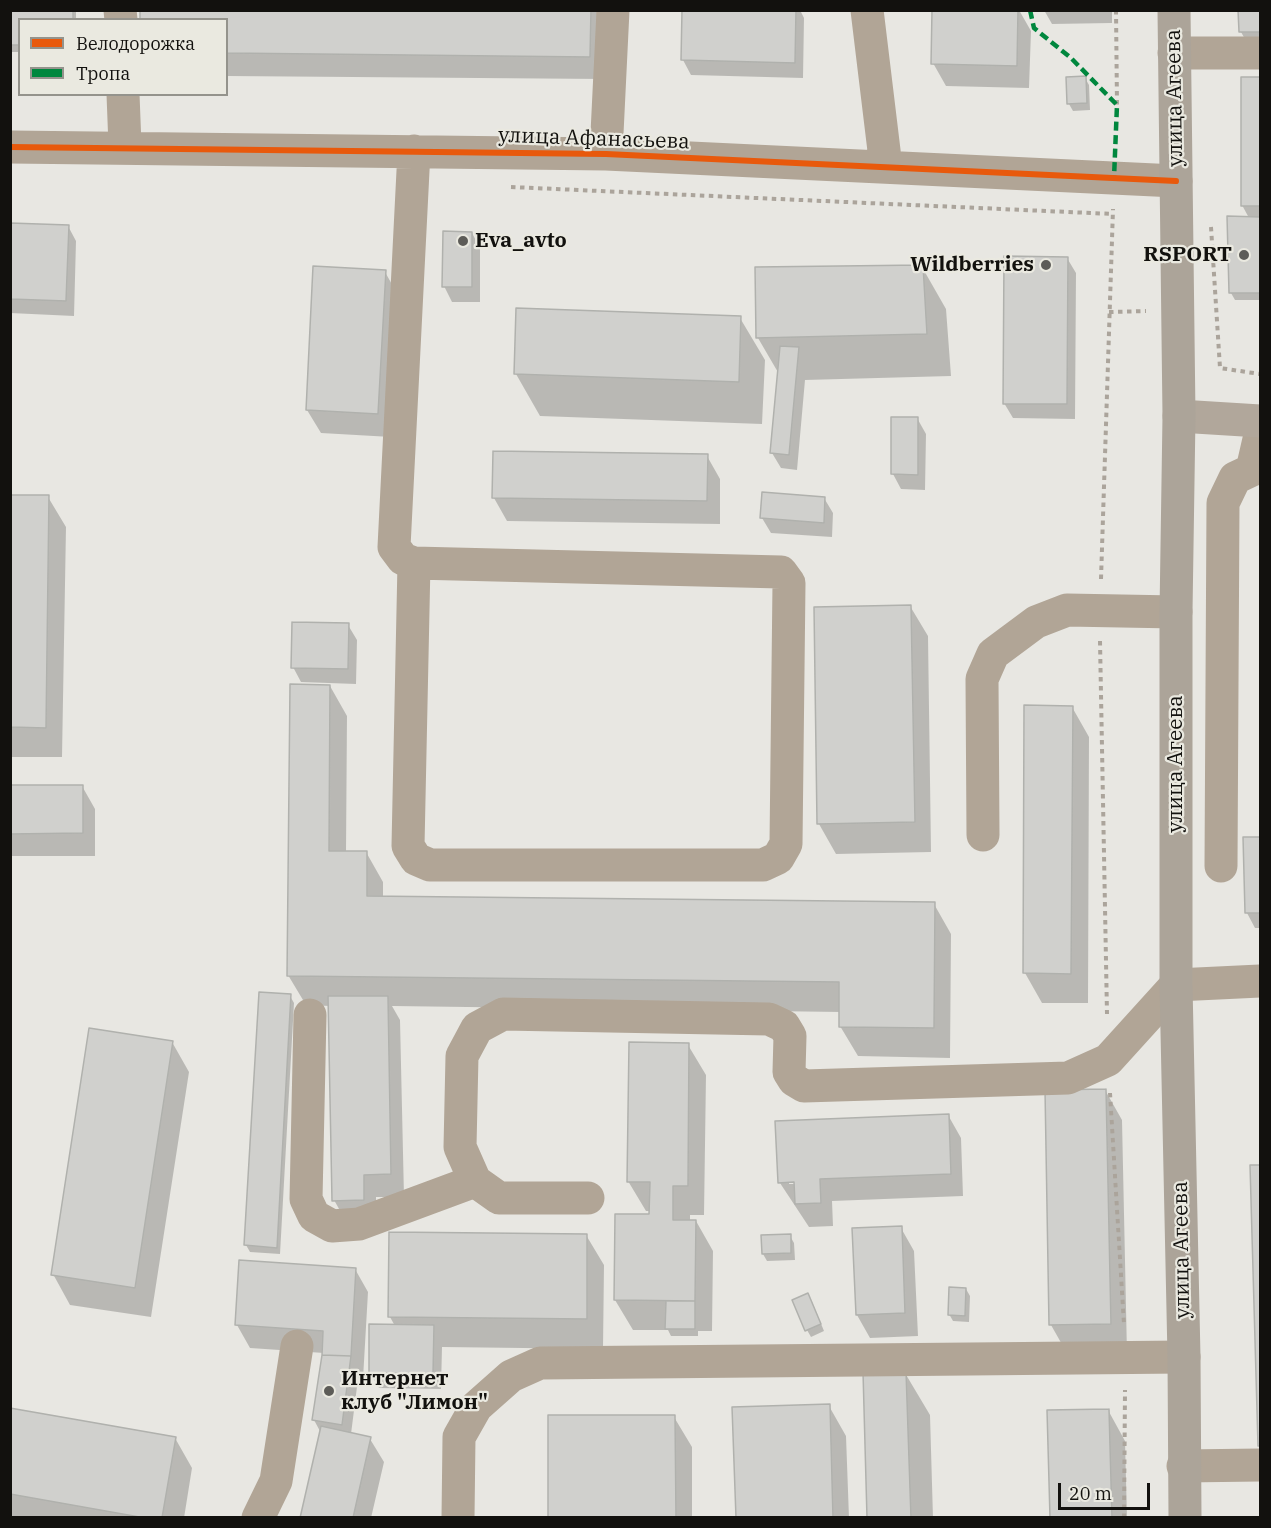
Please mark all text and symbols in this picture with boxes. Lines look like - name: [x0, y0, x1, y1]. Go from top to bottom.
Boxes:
- legend: [18, 18, 228, 96]
- street label: улица Агеева: [1161, 29, 1189, 167]
- text: Велодорожка: [76, 32, 195, 55]
- text: Тропа: [76, 62, 130, 85]
- street label: улица Афанасьева: [498, 123, 690, 155]
- place label: Eva_avto: [475, 228, 567, 254]
- marker: Eva_avto: [456, 234, 470, 248]
- place label: RSPORT: [1143, 242, 1232, 268]
- marker: RSPORT: [1237, 248, 1251, 262]
- place label: Wildberries: [910, 252, 1034, 278]
- marker: Wildberries: [1039, 258, 1053, 272]
- street label: улица Агеева: [1163, 695, 1189, 833]
- street label: улица Агеева: [1168, 1181, 1196, 1319]
- place label: Интернет клуб "Лимон": [341, 1366, 488, 1416]
- marker: Интернет клуб "Лимон": [322, 1384, 336, 1398]
- scale bar: [1061, 1471, 1152, 1509]
- text: 20 m: [1069, 1482, 1112, 1505]

